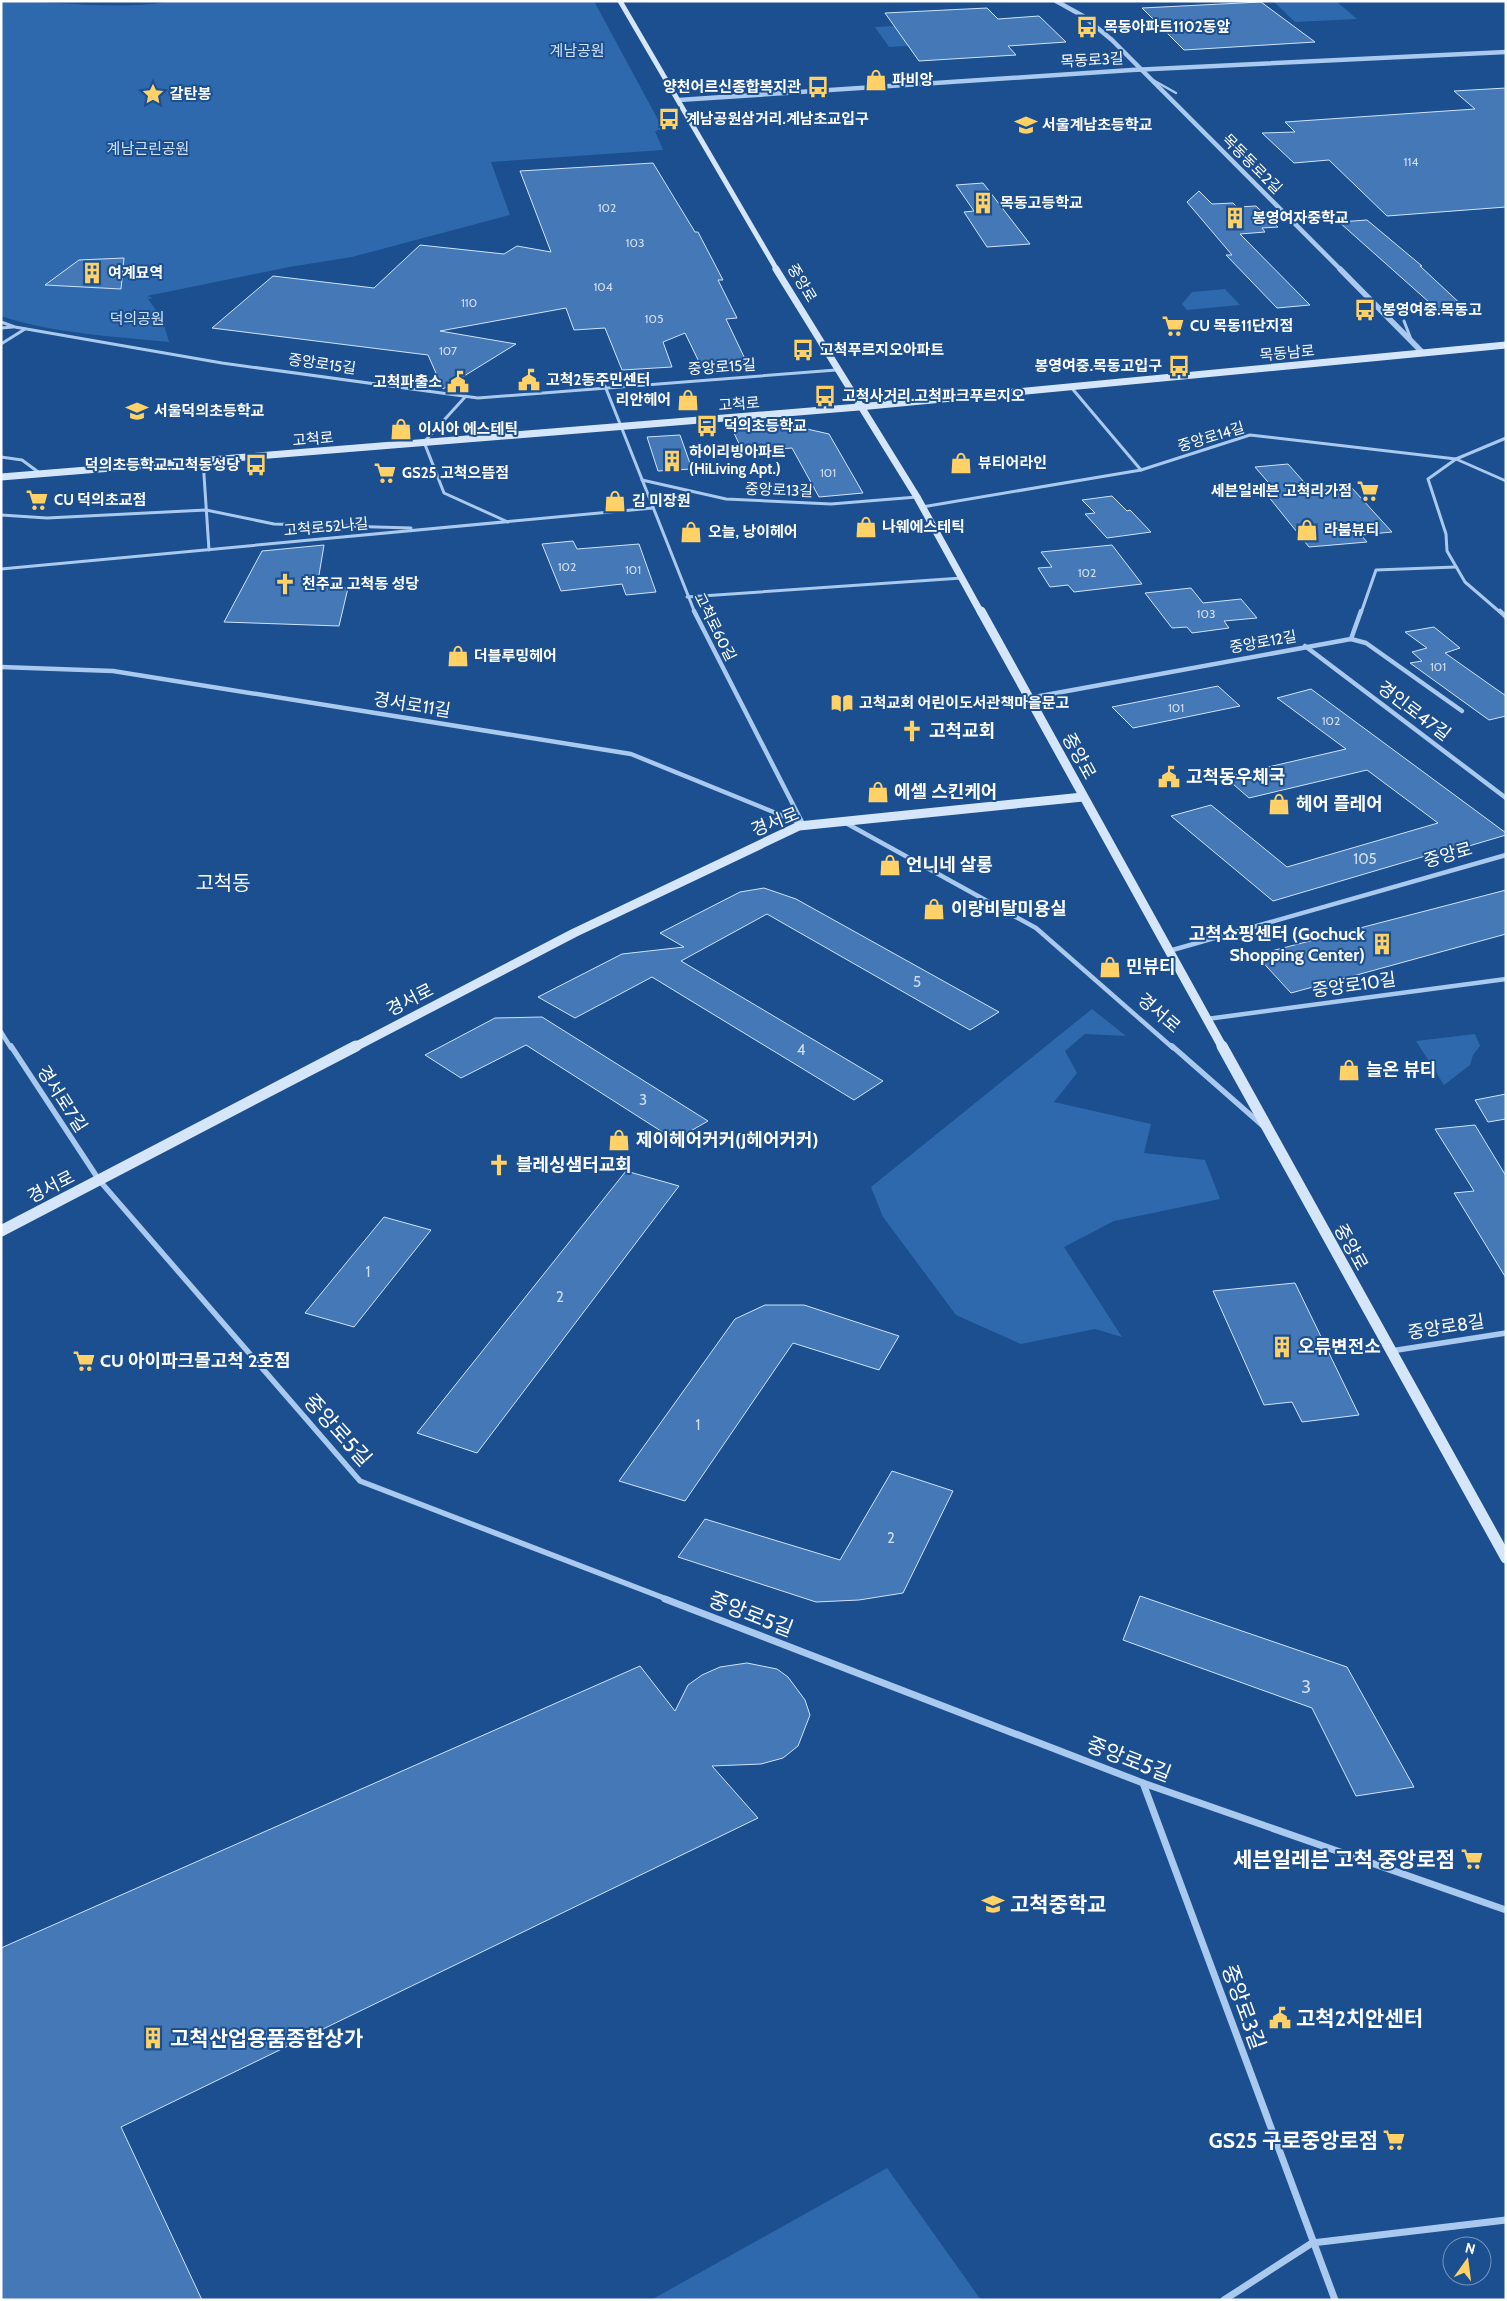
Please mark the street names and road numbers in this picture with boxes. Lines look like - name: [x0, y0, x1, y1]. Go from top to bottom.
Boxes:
- street label: 목동로3길: [1060, 49, 1124, 71]
- street label: 목동동로2길: [1218, 130, 1286, 198]
- street label: 중앙로: [784, 261, 820, 305]
- street label: 목동남로: [1259, 342, 1315, 364]
- street label: 중앙로15길: [287, 350, 357, 378]
- street label: 중앙로15길: [687, 356, 757, 378]
- street label: 고척로: [718, 394, 760, 414]
- street label: 중앙로14길: [1175, 418, 1247, 456]
- street label: 고척로: [292, 428, 334, 450]
- street label: 중앙로13길: [745, 480, 813, 500]
- street label: 고척로52나길: [283, 514, 369, 540]
- street label: 고척로60길: [690, 590, 740, 664]
- street label: 중앙로12길: [1228, 627, 1298, 657]
- street label: 경인로47길: [1373, 676, 1455, 746]
- street label: 경서로11길: [372, 688, 452, 722]
- street label: 중앙로: [1057, 729, 1101, 783]
- street label: 경서로: [748, 802, 802, 842]
- street label: 중앙로: [1421, 838, 1475, 872]
- street label: 중앙로10길: [1311, 968, 1397, 1002]
- street label: 경서로: [383, 979, 437, 1021]
- street label: 경서로: [1133, 988, 1185, 1038]
- street label: 경서로7길: [32, 1061, 92, 1137]
- street label: 경서로: [24, 1166, 78, 1208]
- street label: 중앙로: [1329, 1220, 1373, 1274]
- street label: 중앙로8길: [1406, 1310, 1486, 1344]
- street label: 중앙로5길: [299, 1389, 377, 1471]
- street label: 중앙로5길: [705, 1586, 797, 1642]
- street label: 중앙로5길: [1083, 1731, 1175, 1787]
- street label: 중앙로3길: [1217, 1961, 1271, 2053]

